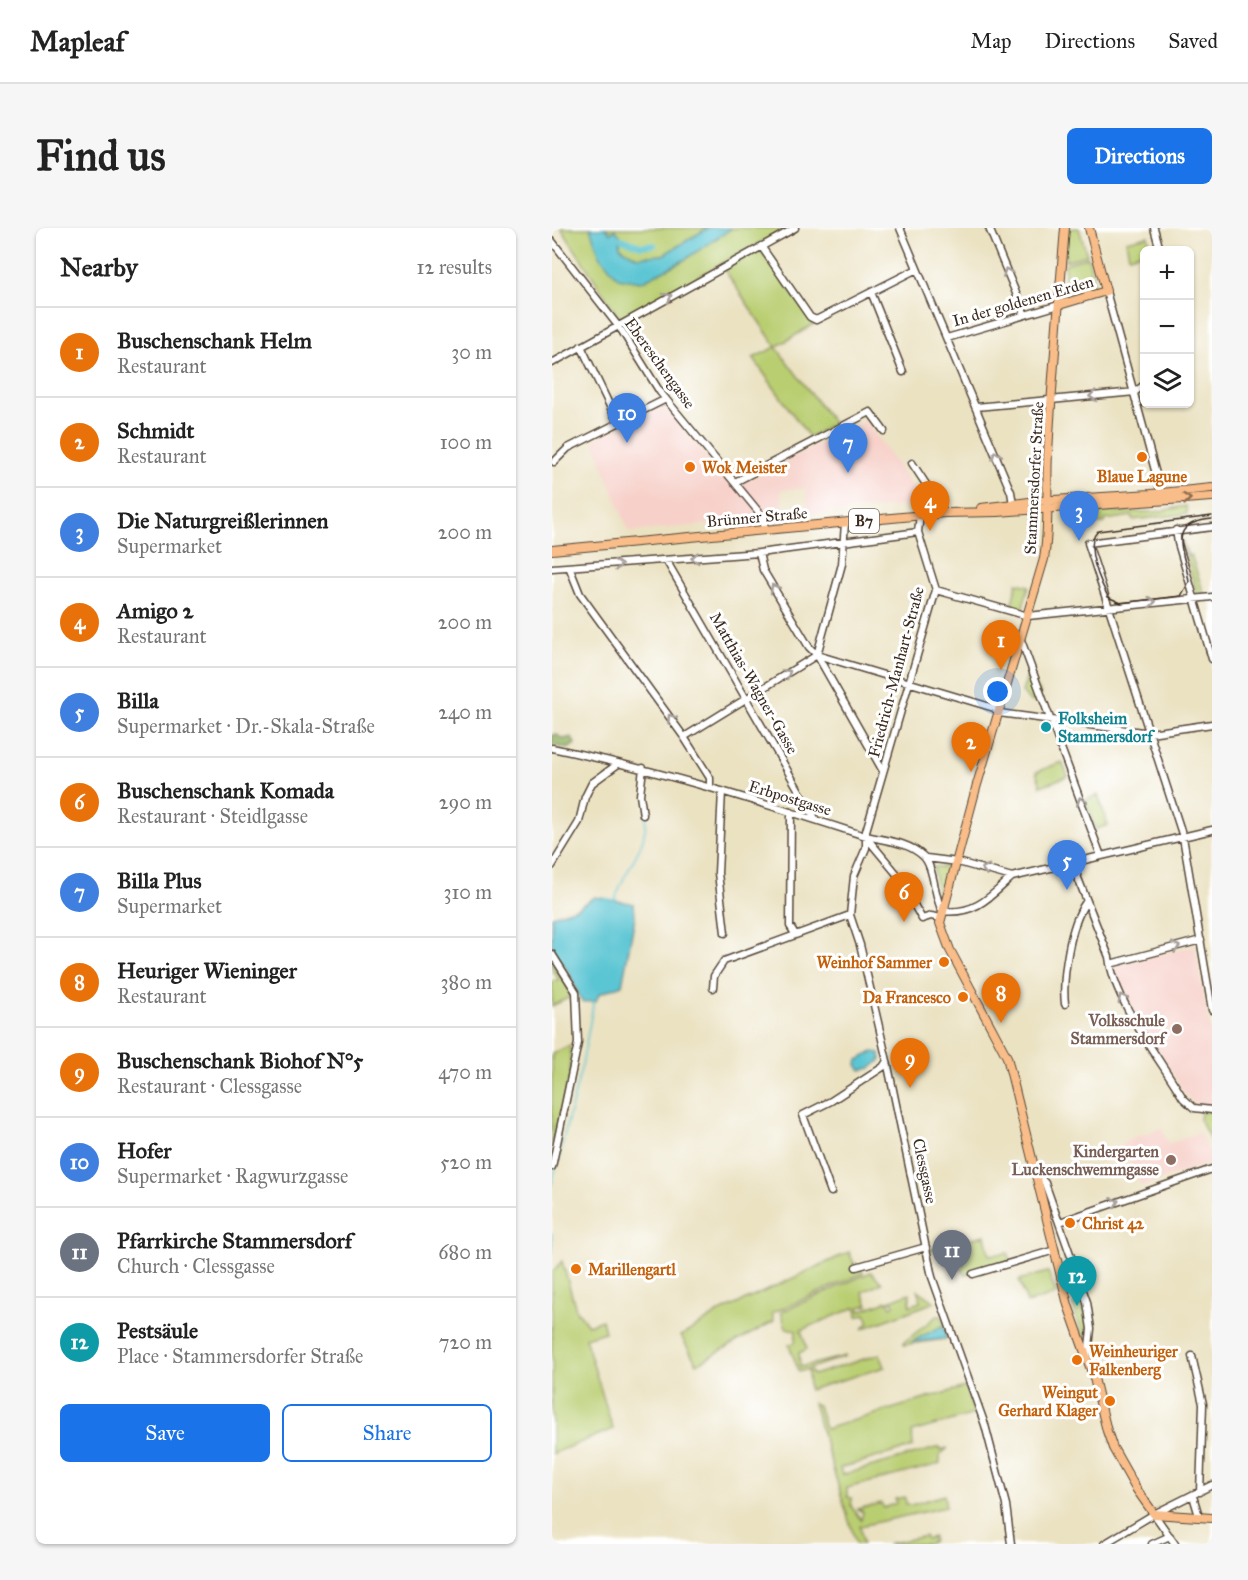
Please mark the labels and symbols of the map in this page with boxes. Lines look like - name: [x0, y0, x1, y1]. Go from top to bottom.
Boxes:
- one-way arrow: [1002, 267, 1014, 278]
- street label: In der goldenen Erden: [950, 272, 1096, 331]
- one-way arrow: [662, 293, 672, 304]
- street label: Ebereschengasse: [620, 314, 700, 413]
- one-way arrow: [1089, 390, 1098, 402]
- pin: 10: [608, 394, 646, 443]
- street label: Stammersdorfer Straße: [1021, 401, 1048, 555]
- pin: 7: [828, 424, 868, 473]
- one-way arrow: [991, 450, 1003, 461]
- marker: Blaue Lagune: [1135, 450, 1149, 464]
- place label: Wok Meister: [702, 458, 788, 477]
- marker: Wok Meister: [683, 460, 697, 474]
- place label: Blaue Lagune: [1097, 467, 1188, 487]
- pin: 4: [910, 482, 950, 531]
- pin: 3: [1060, 492, 1098, 541]
- one-way arrow: [1183, 493, 1192, 506]
- street label: Brünner Straße: [706, 503, 809, 531]
- road number: B7: [849, 509, 879, 533]
- one-way arrow: [691, 551, 700, 564]
- one-way arrow: [613, 558, 622, 571]
- one-way arrow: [770, 584, 781, 594]
- street label: Friedrich-Manhart-Straße: [864, 584, 928, 759]
- one-way arrow: [1148, 596, 1157, 609]
- street label: Matthias-Wagner-Gasse: [705, 609, 802, 758]
- pin: 1: [982, 620, 1020, 670]
- one-way arrow: [781, 668, 791, 680]
- your location: [983, 677, 1012, 706]
- place label: Folksheim Stammersdorf: [1058, 709, 1155, 746]
- one-way arrow: [668, 714, 679, 725]
- marker: Folksheim Stammersdorf: [1039, 720, 1053, 734]
- pin: 2: [952, 722, 990, 772]
- street label: Erbpostgasse: [746, 776, 834, 821]
- one-way arrow: [1076, 797, 1089, 807]
- pin: 5: [1048, 840, 1086, 890]
- one-way arrow: [980, 864, 990, 877]
- pin: 6: [884, 872, 924, 922]
- one-way arrow: [1171, 941, 1181, 954]
- place label: Weinhof Sammer: [816, 953, 933, 972]
- marker: Weinhof Sammer: [937, 955, 951, 969]
- pin: 8: [982, 974, 1020, 1023]
- place label: Da Francesco: [862, 988, 951, 1007]
- marker: Da Francesco: [956, 990, 970, 1004]
- one-way arrow: [1118, 993, 1129, 1004]
- place label: Volksschule Stammersdorf: [1070, 1011, 1168, 1048]
- marker: Volksschule Stammersdorf: [1170, 1022, 1184, 1036]
- pin: 9: [890, 1038, 930, 1088]
- street label: Clessgasse: [908, 1137, 941, 1206]
- place label: Kindergarten Luckenschwemmgasse: [1012, 1142, 1159, 1180]
- marker: Kindergarten Luckenschwemmgasse: [1164, 1153, 1178, 1167]
- one-way arrow: [1108, 1197, 1119, 1209]
- place label: Christ 42: [1082, 1214, 1145, 1234]
- marker: Christ 42: [1063, 1216, 1077, 1230]
- pin: 11: [932, 1230, 972, 1280]
- pin: 12: [1058, 1256, 1096, 1306]
- place label: Marillengartl: [588, 1260, 676, 1280]
- marker: Marillengartl: [569, 1262, 583, 1276]
- place label: Weinheuriger Falkenberg: [1089, 1342, 1179, 1380]
- marker: Weinheuriger Falkenberg: [1070, 1353, 1084, 1367]
- place label: Weingut Gerhard Klager: [998, 1383, 1099, 1421]
- marker: Weingut Gerhard Klager: [1103, 1394, 1117, 1408]

